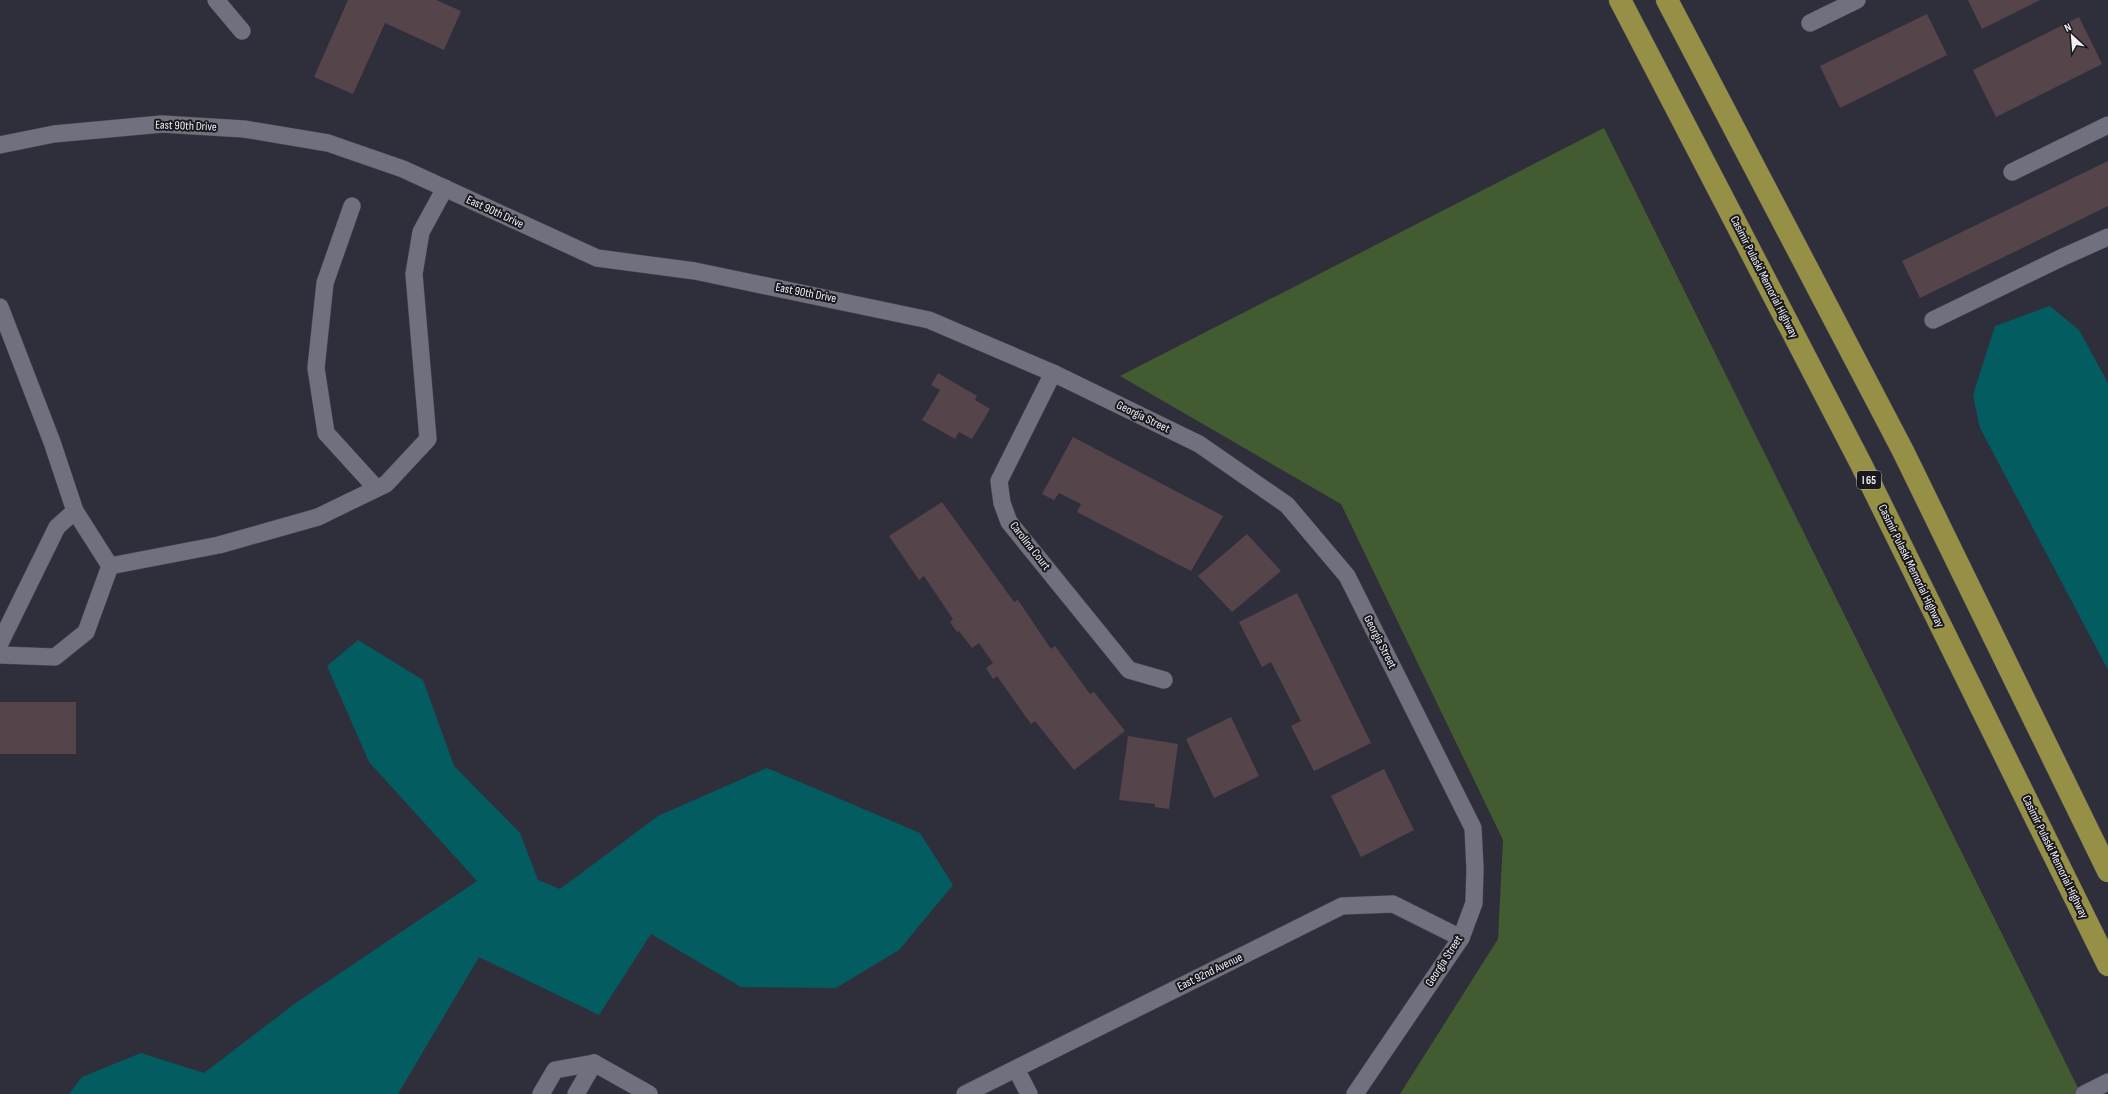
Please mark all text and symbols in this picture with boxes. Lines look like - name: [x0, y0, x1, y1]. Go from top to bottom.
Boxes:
- north arrow: [2052, 16, 2092, 56]
- text: N: [2062, 20, 2073, 35]
- street label: East 90th Drive: [155, 117, 217, 135]
- street label: East 90th Drive: [464, 192, 526, 232]
- street label: Casimir Pulaski Memorial Highway: [1727, 213, 1802, 341]
- street label: East 90th Drive: [774, 280, 838, 306]
- street label: Georgia Street: [1114, 398, 1173, 437]
- road number: I 65: [1857, 471, 1881, 489]
- street label: Casimir Pulaski Memorial Highway: [1875, 502, 1948, 630]
- street label: Carolina Court: [1006, 519, 1054, 574]
- street label: Georgia Street: [1360, 613, 1400, 671]
- street label: Casimir Pulaski Memorial Highway: [2019, 793, 2092, 921]
- street label: Georgia Street: [1422, 932, 1466, 989]
- street label: East 92nd Avenue: [1175, 950, 1245, 994]

